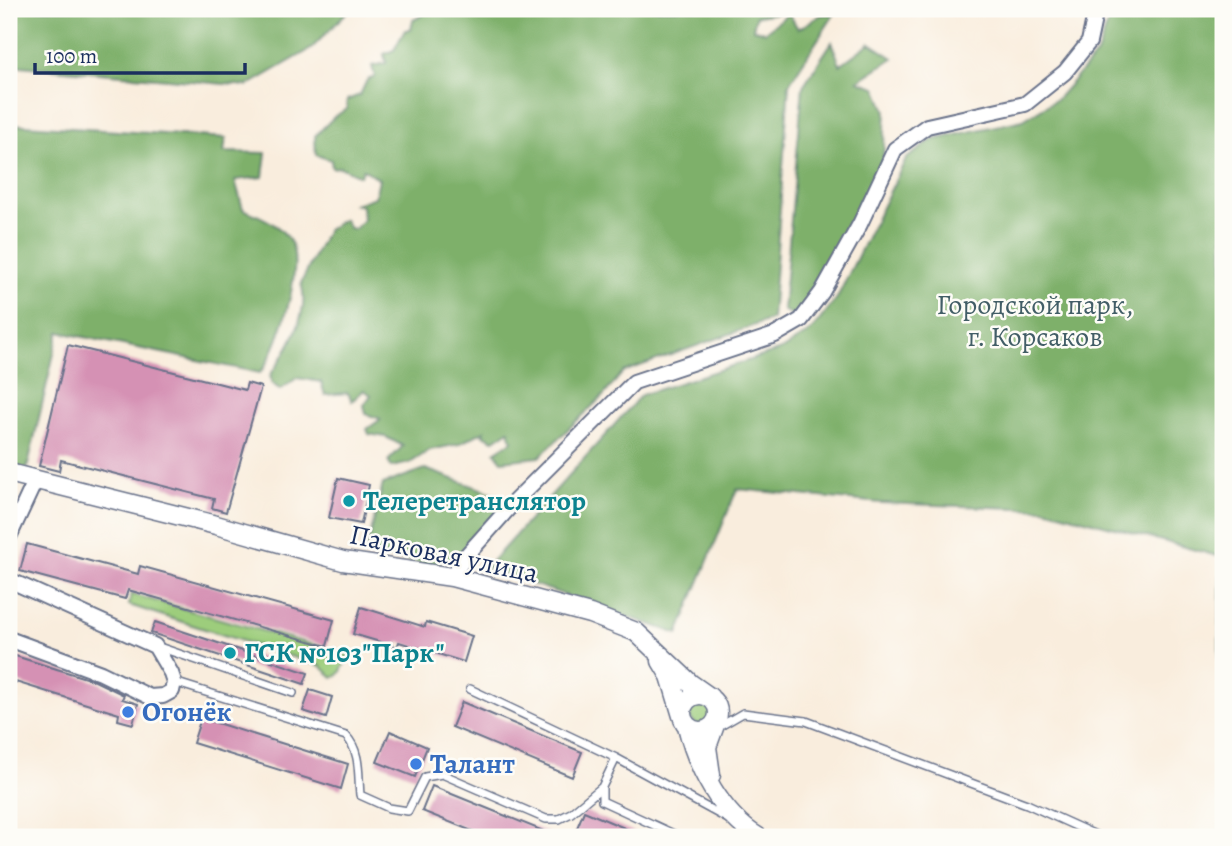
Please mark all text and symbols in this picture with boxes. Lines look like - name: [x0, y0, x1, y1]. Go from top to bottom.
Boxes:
- scale bar: [35, 32, 245, 76]
- text: 100 m: [46, 42, 97, 70]
- park label: Городской парк, г. Корсаков: [936, 286, 1134, 356]
- place label: Телеретранслятор: [363, 482, 586, 520]
- marker: Телеретранслятор: [341, 493, 357, 509]
- street label: Парковая улица: [346, 515, 542, 593]
- place label: ГСК №103"Парк": [244, 634, 445, 672]
- marker: ГСК №103"Парк": [222, 645, 238, 661]
- place label: Огонёк: [142, 693, 232, 731]
- marker: Огонёк: [120, 704, 136, 720]
- place label: Талант: [430, 745, 515, 783]
- marker: Талант: [408, 756, 424, 772]

